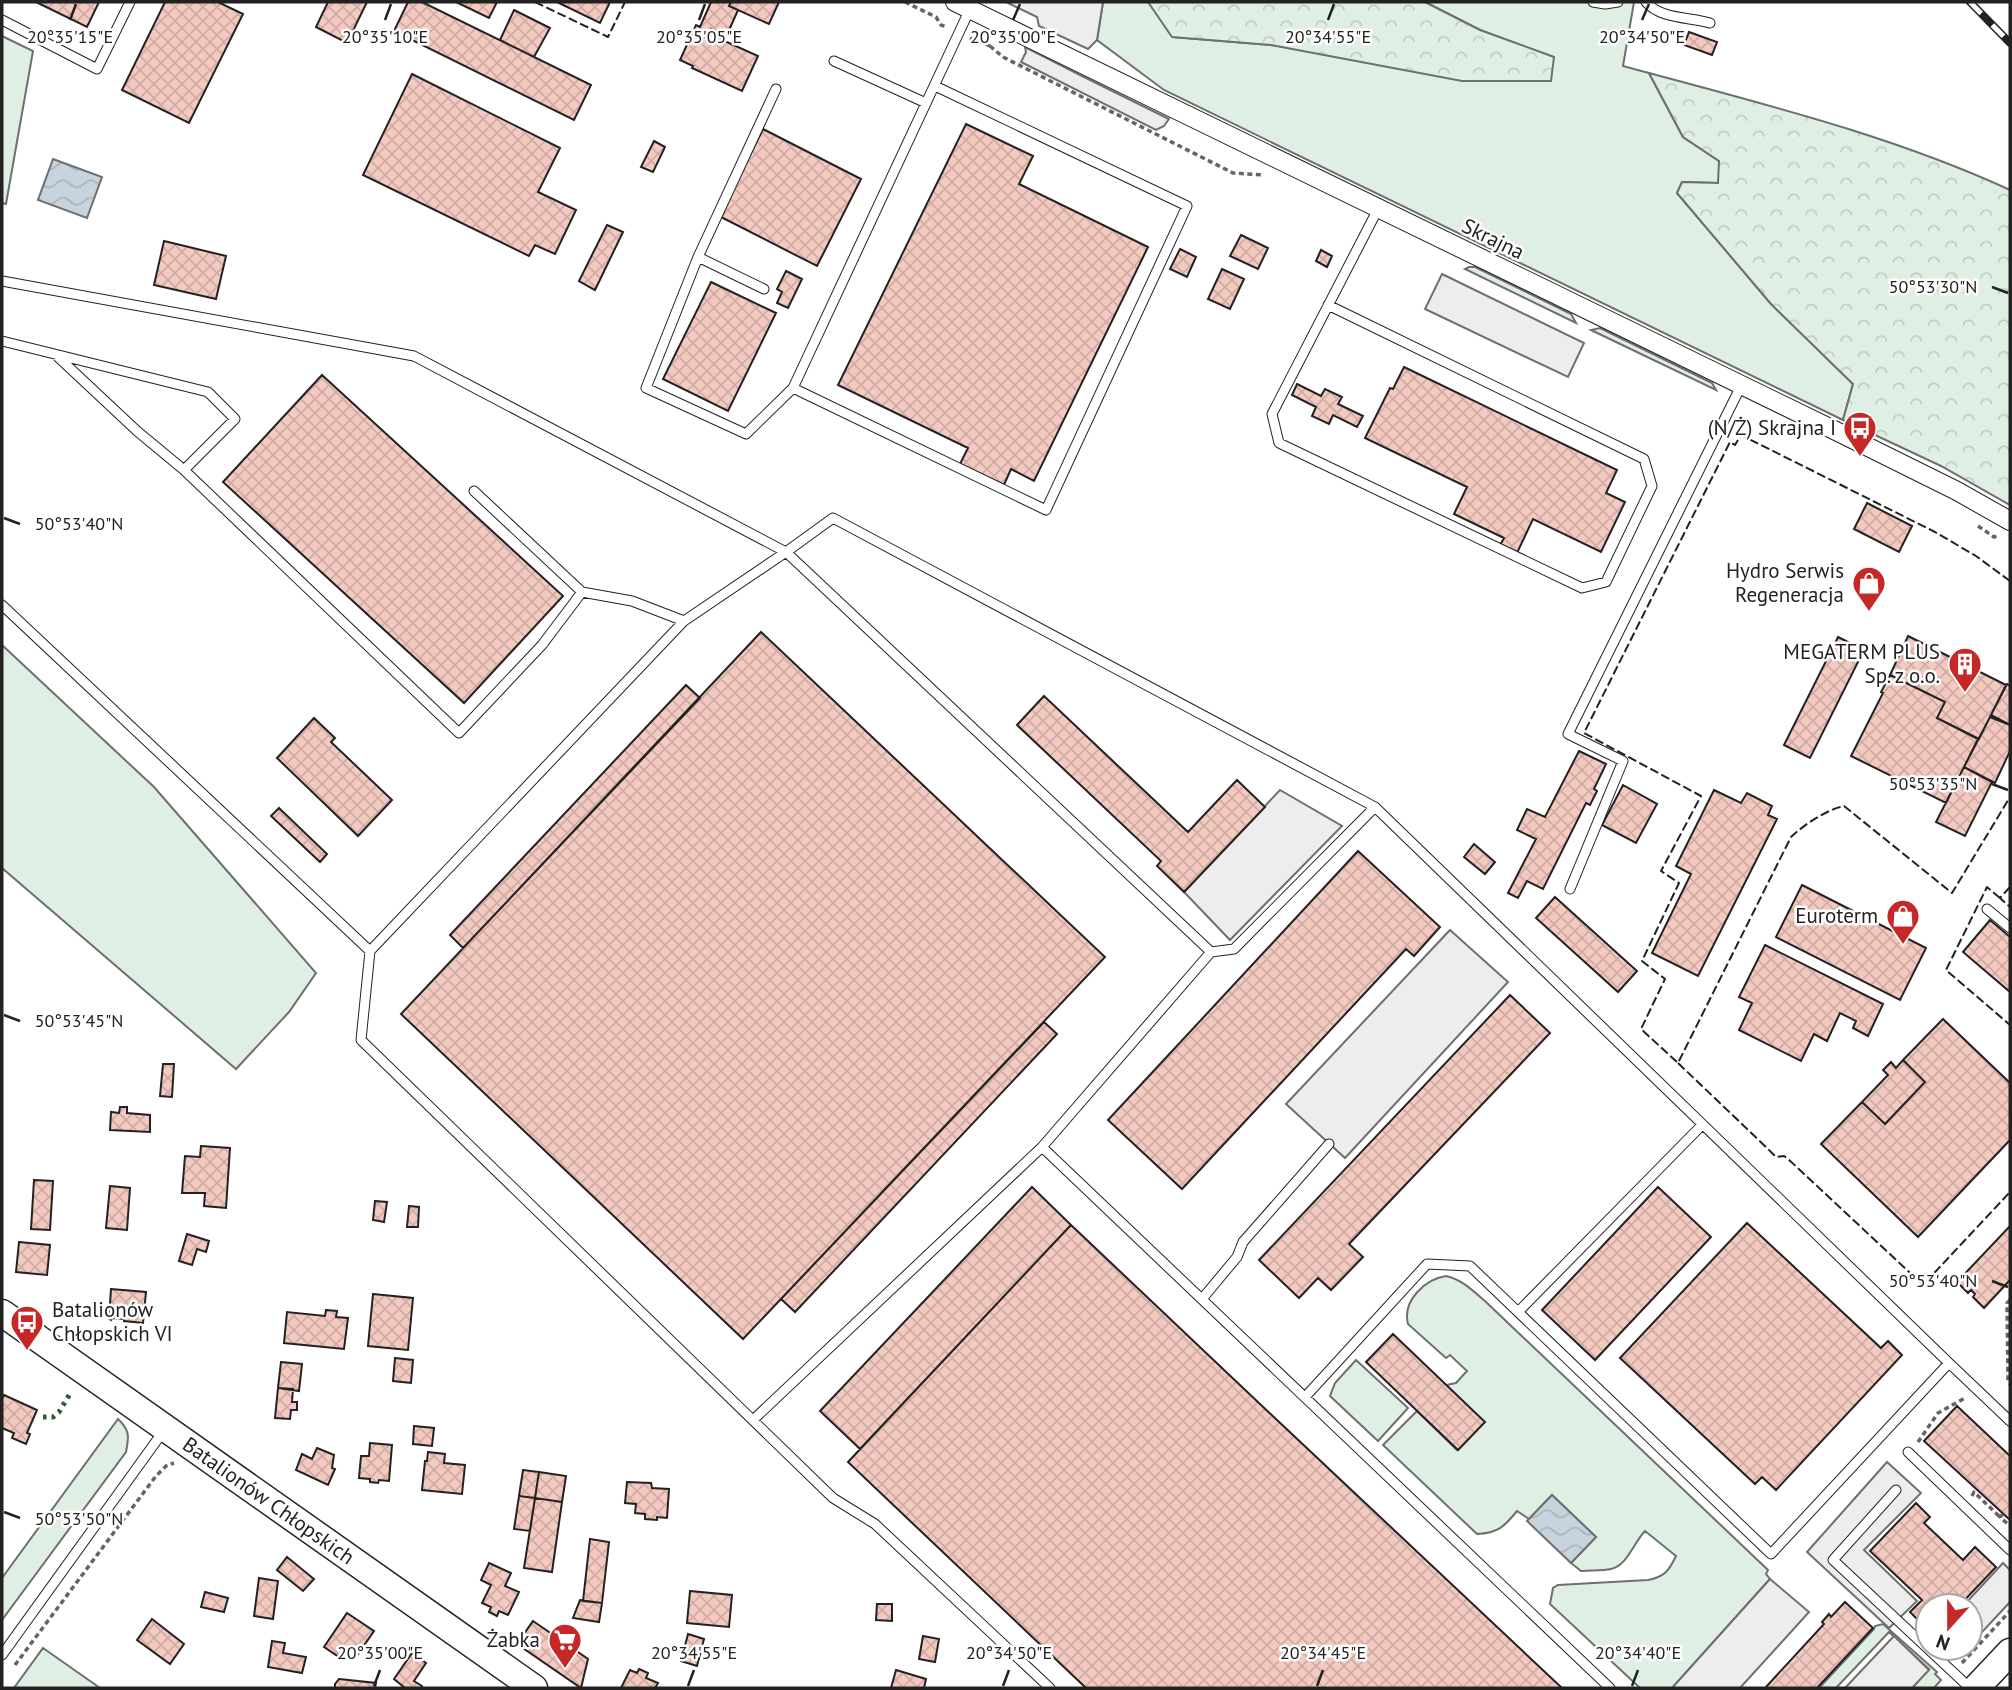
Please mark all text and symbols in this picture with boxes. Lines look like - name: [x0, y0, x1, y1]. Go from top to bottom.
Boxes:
- text: 20°35'15"E: [27, 25, 113, 48]
- text: 20°35'10"E: [342, 25, 428, 48]
- text: 20°35'05"E: [656, 25, 742, 48]
- text: 20°35'00"E: [970, 25, 1056, 48]
- text: 20°34'55"E: [1285, 25, 1371, 48]
- text: 20°34'50"E: [1599, 25, 1685, 48]
- street label: Skrajna: [1458, 212, 1529, 265]
- text: 50°53'30"N: [1889, 275, 1977, 298]
- bus stop icon: (N/Ż) Skrajna I: [1841, 409, 1879, 458]
- place label: (N/Ż) Skrajna I: [1708, 414, 1836, 441]
- text: 50°53'40"N: [35, 512, 123, 535]
- place label: Hydro Serwis Regeneracja: [1726, 557, 1844, 608]
- shop icon: Hydro Serwis Regeneracja: [1850, 564, 1888, 613]
- place label: MEGATERM PLUS Sp. z o.o.: [1783, 638, 1940, 689]
- building icon: MEGATERM PLUS Sp. z o.o.: [1946, 645, 1984, 694]
- text: 50°53'35"N: [1889, 772, 1977, 795]
- shop icon: Euroterm: [1884, 897, 1922, 946]
- place label: Euroterm: [1795, 902, 1878, 929]
- text: 50°53'45"N: [35, 1009, 123, 1032]
- text: 50°53'40"N: [1889, 1269, 1977, 1292]
- place label: Batalionów Chłopskich VI: [52, 1296, 173, 1347]
- bus stop icon: Batalionów Chłopskich VI: [8, 1303, 46, 1352]
- street label: Batalionów Chłopskich: [178, 1431, 360, 1570]
- text: 50°53'50"N: [35, 1507, 123, 1530]
- north arrow: [1914, 1592, 1984, 1662]
- supermarket icon: Żabka: [546, 1621, 584, 1670]
- place label: Żabka: [487, 1626, 540, 1653]
- text: N: [1933, 1629, 1953, 1656]
- text: 20°35'00"E: [337, 1641, 423, 1664]
- text: 20°34'55"E: [651, 1641, 737, 1664]
- text: 20°34'50"E: [966, 1641, 1052, 1664]
- text: 20°34'45"E: [1280, 1641, 1366, 1664]
- text: 20°34'40"E: [1595, 1641, 1681, 1664]

